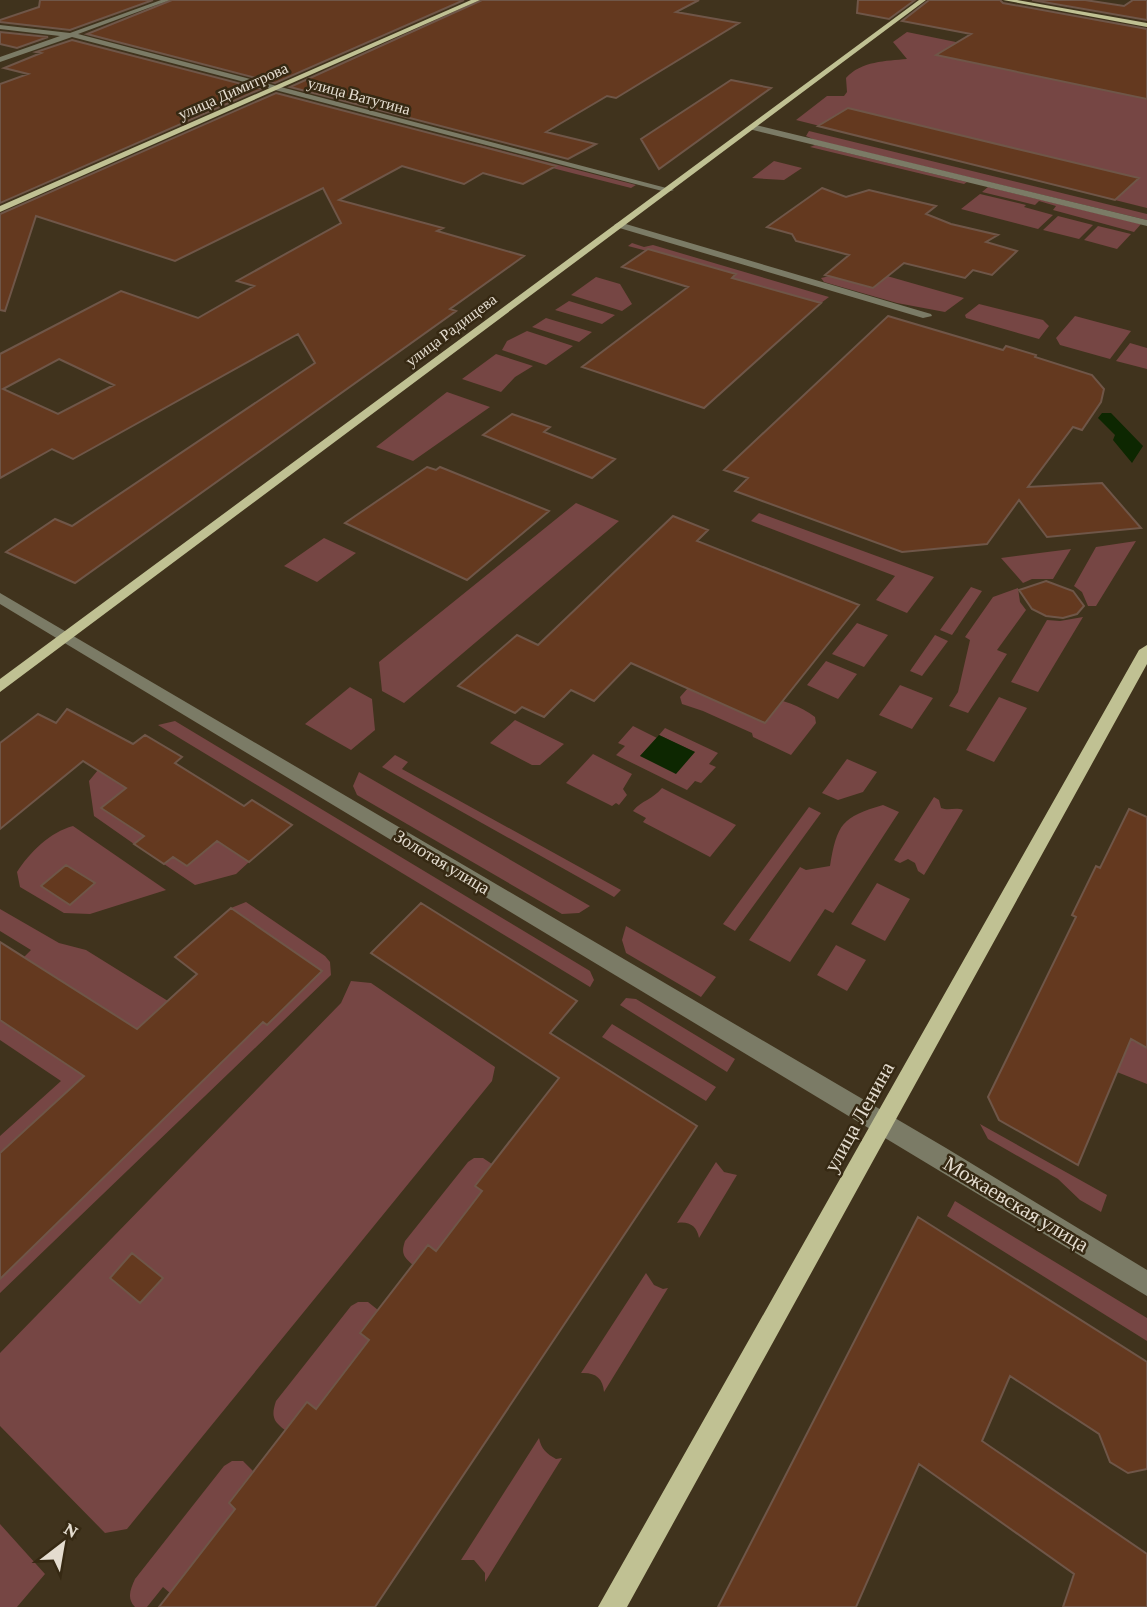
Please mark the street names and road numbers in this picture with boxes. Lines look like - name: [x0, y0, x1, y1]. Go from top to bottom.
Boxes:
- street label: улица Димитрова: [176, 59, 291, 124]
- street label: улица Ватутина: [305, 74, 412, 119]
- street label: улица Радищева: [402, 290, 500, 370]
- street label: Золотая улица: [391, 826, 493, 898]
- street label: улица Ленина: [819, 1057, 899, 1176]
- street label: Можаевская улица: [939, 1151, 1093, 1257]

